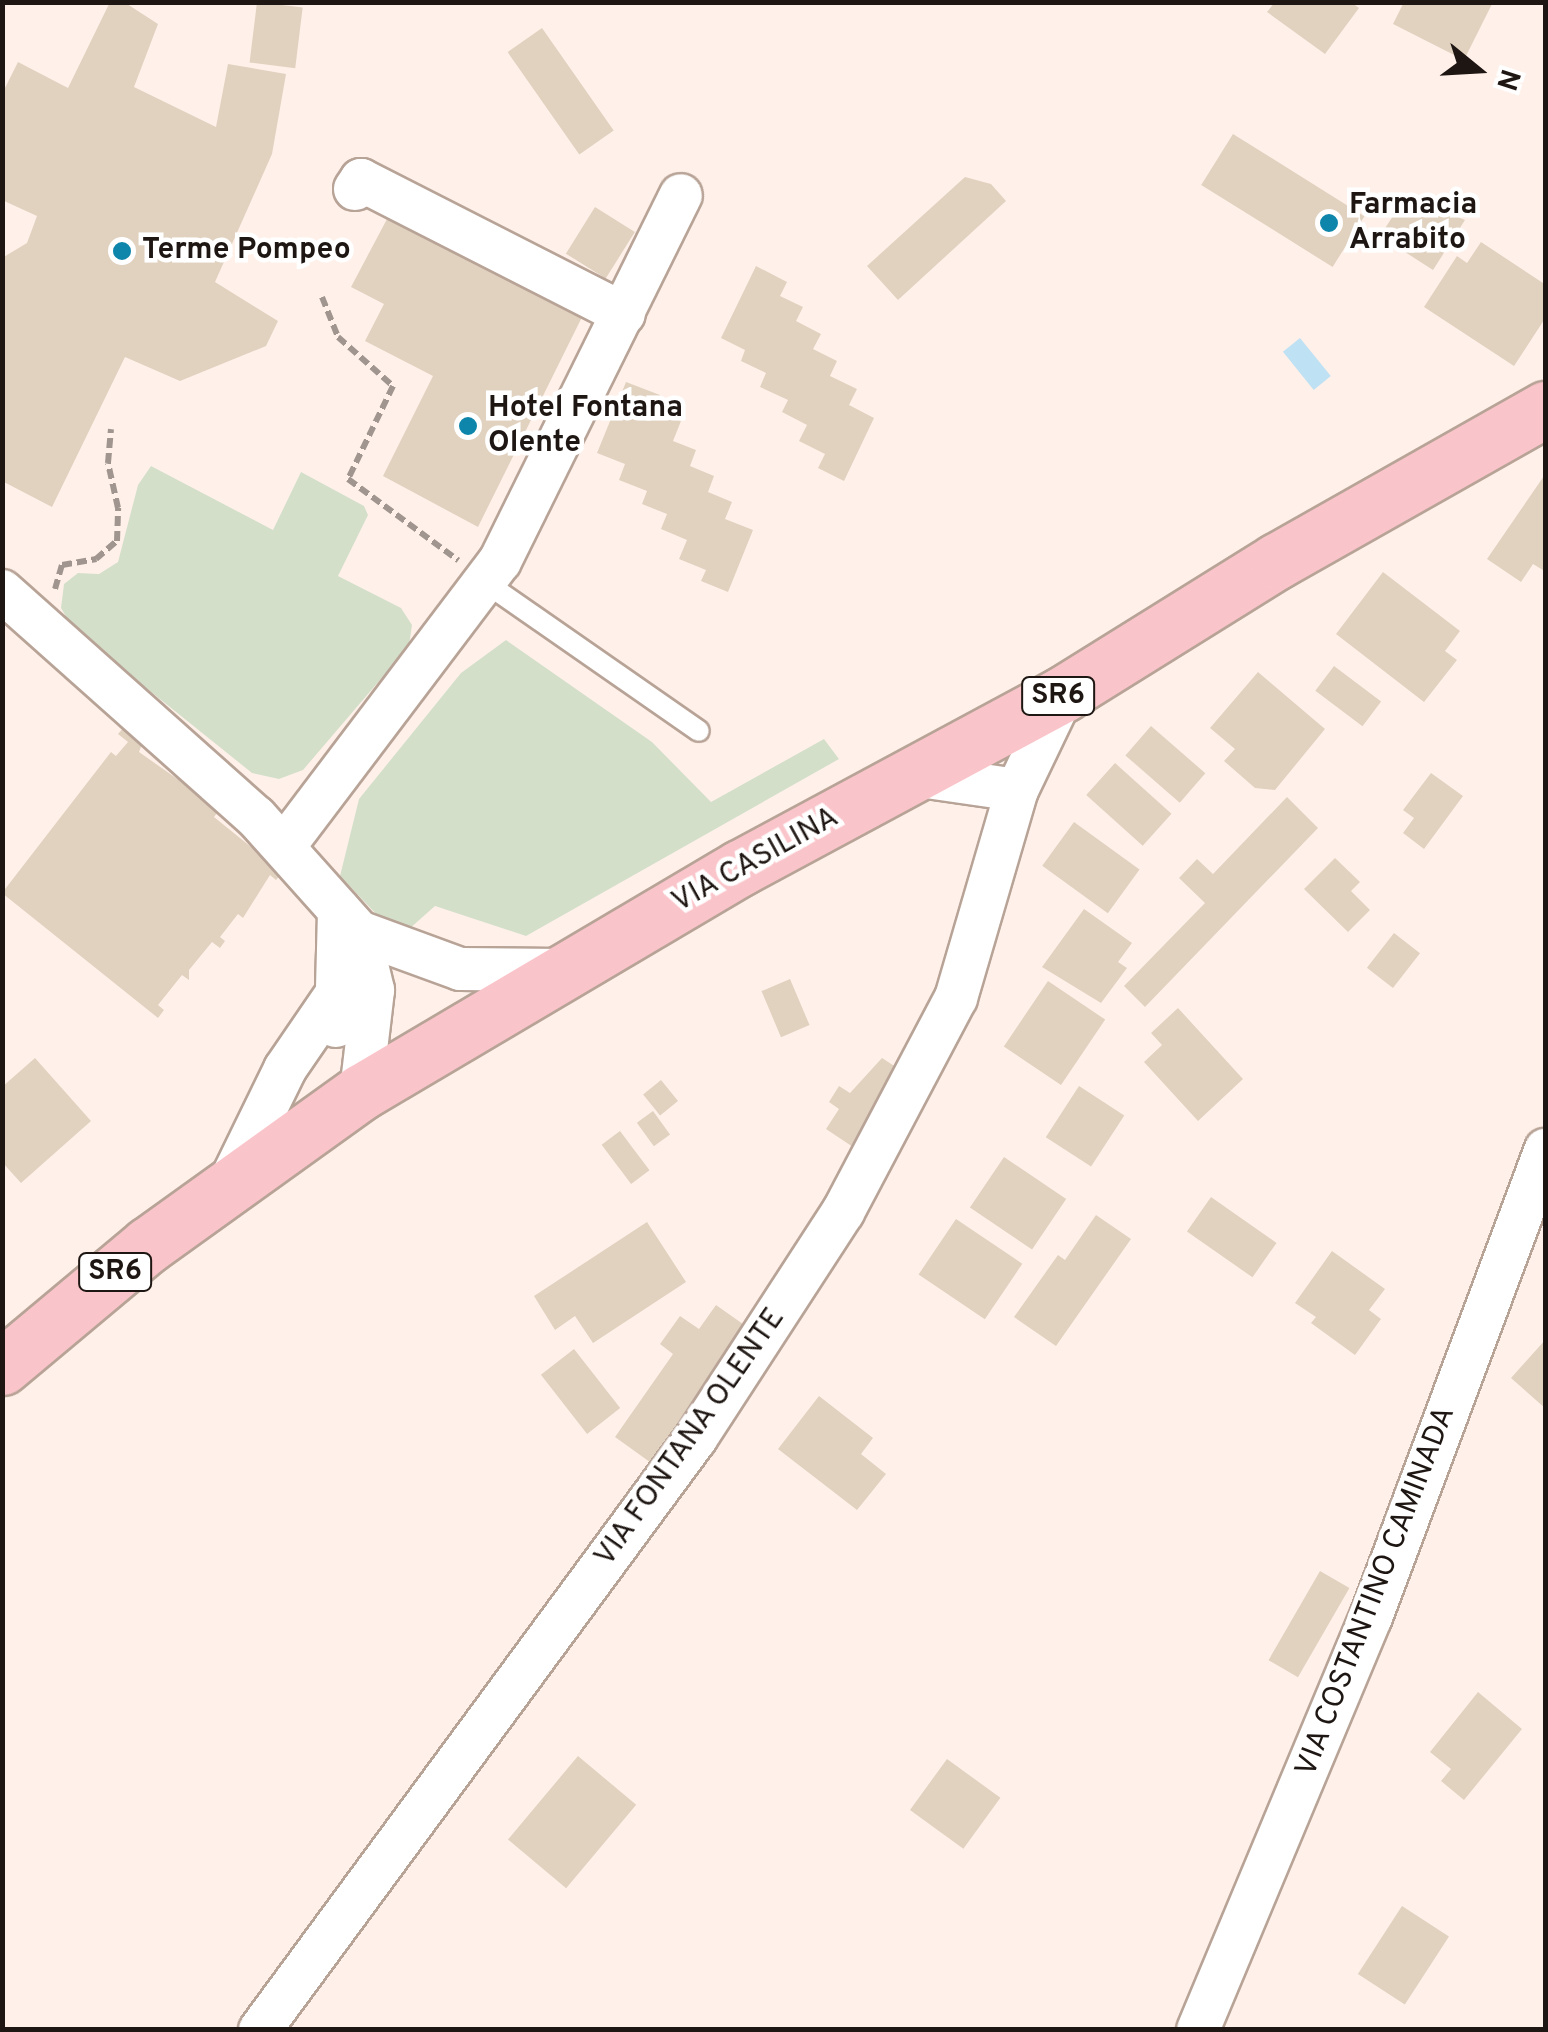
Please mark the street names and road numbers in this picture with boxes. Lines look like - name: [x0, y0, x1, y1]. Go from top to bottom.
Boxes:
- road number: SR6: [1020, 673, 1096, 719]
- street label: VIA CASILINA: [666, 800, 846, 922]
- road number: SR6: [78, 1249, 152, 1295]
- street label: VIA FONTANA OLENTE: [588, 1301, 794, 1575]
- street label: VIA COSTANTINO CAMINADA: [1289, 1401, 1465, 1783]

